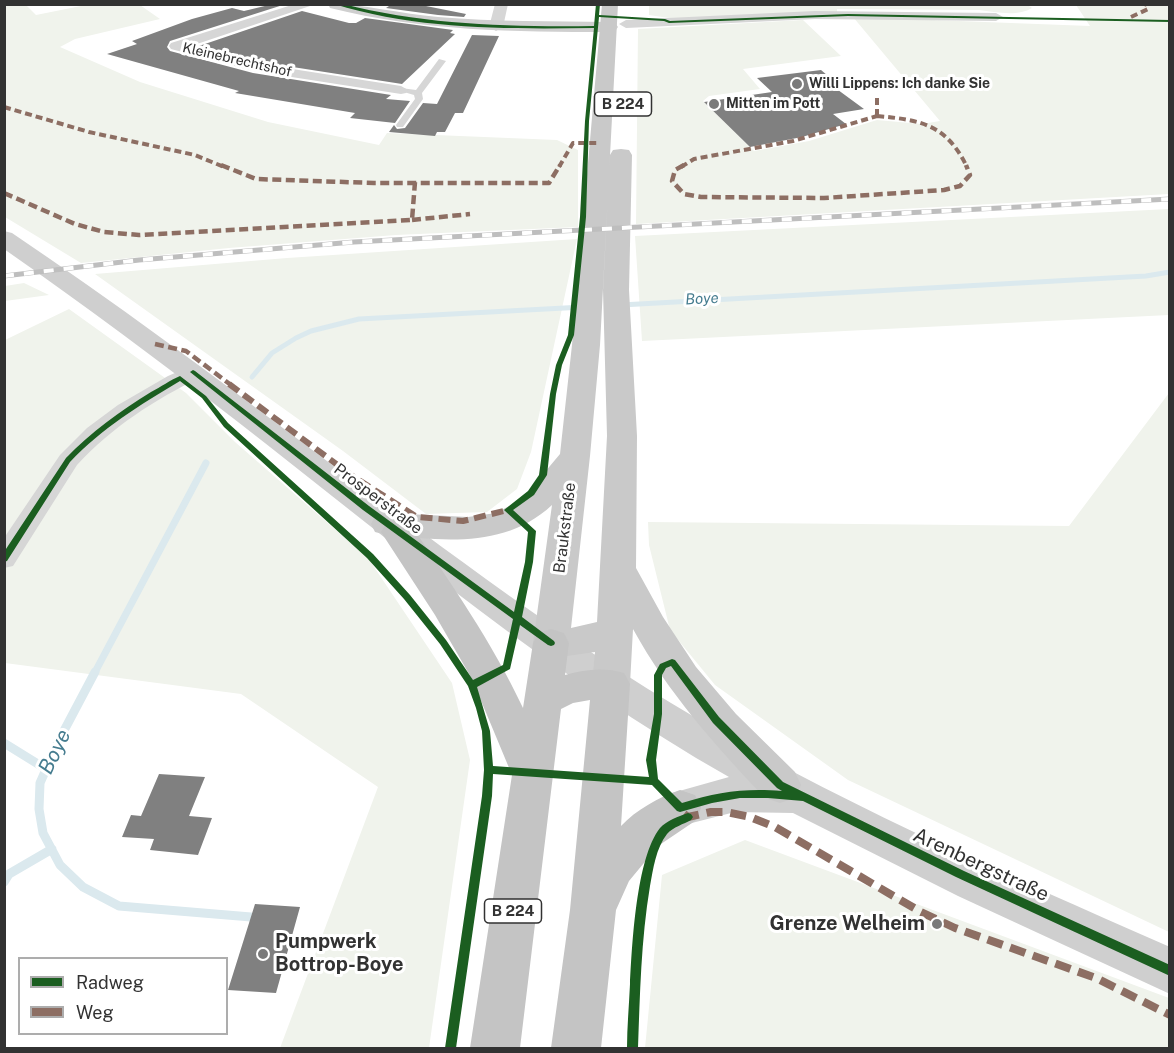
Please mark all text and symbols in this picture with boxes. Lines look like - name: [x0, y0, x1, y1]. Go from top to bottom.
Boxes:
- street label: Kleinebrechtshof: [181, 39, 293, 81]
- place label: Willi Lippens: Ich danke Sie: [809, 76, 990, 92]
- marker: Willi Lippens: Ich danke Sie: [790, 77, 804, 91]
- road number: B 224: [594, 92, 652, 116]
- place label: Mitten im Pott: [726, 96, 820, 112]
- marker: Mitten im Pott: [707, 97, 721, 111]
- water label: Boye: [685, 289, 719, 309]
- street label: Prosperstraße: [330, 460, 426, 538]
- street label: Braukstraße: [550, 482, 580, 574]
- water label: Boye: [33, 725, 77, 779]
- street label: Arenbergstraße: [909, 823, 1053, 907]
- road number: B 224: [484, 899, 542, 923]
- place label: Grenze Welheim: [769, 912, 925, 936]
- marker: Grenze Welheim: [930, 917, 944, 931]
- place label: Pumpwerk Bottrop-Boye: [275, 930, 403, 977]
- marker: Pumpwerk Bottrop-Boye: [256, 947, 270, 961]
- legend: [18, 957, 228, 1035]
- text: Radweg: [76, 972, 144, 993]
- text: Weg: [76, 1002, 114, 1023]

